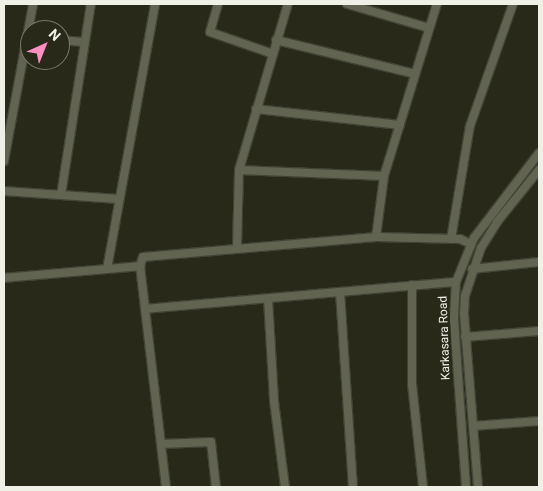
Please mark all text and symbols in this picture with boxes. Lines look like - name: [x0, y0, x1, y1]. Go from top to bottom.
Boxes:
- north arrow: [20, 20, 70, 70]
- text: N: [46, 26, 64, 44]
- street label: Karkasara Road: [436, 296, 454, 380]

